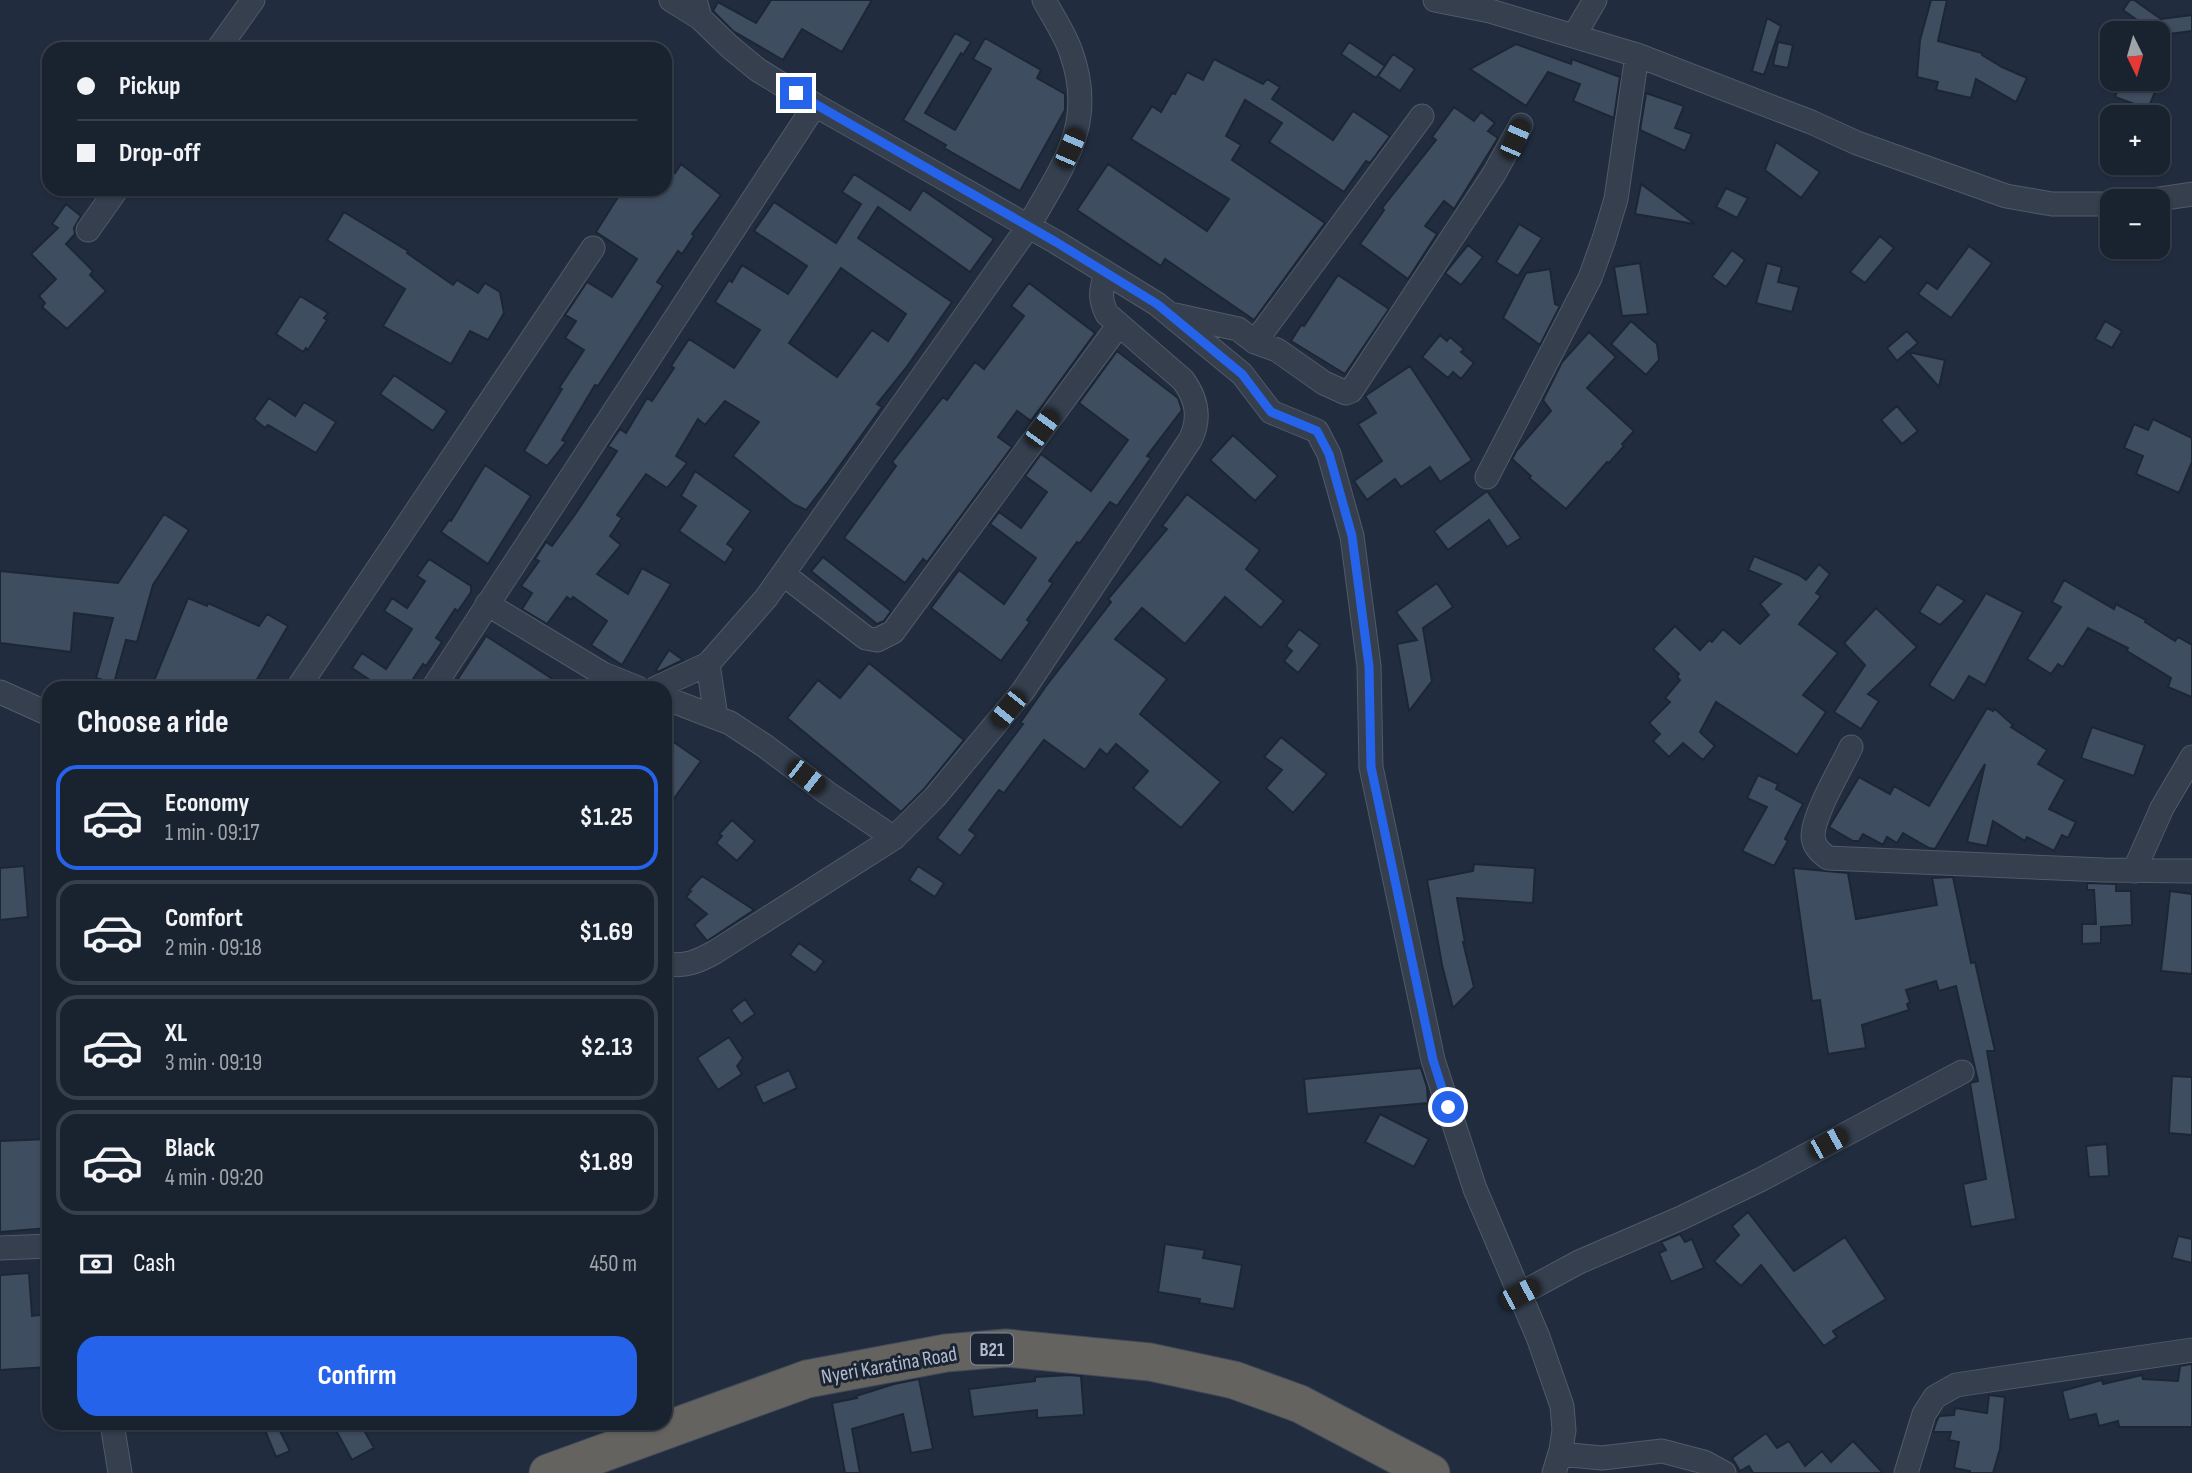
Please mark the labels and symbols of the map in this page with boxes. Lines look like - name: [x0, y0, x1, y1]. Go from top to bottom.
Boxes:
- north arrow: [2100, 21, 2170, 91]
- route end: [780, 77, 812, 109]
- car: [1498, 116, 1533, 162]
- car: [1053, 125, 1088, 171]
- car: [1022, 405, 1063, 451]
- car: [987, 686, 1030, 732]
- car: [783, 756, 830, 798]
- route start: [1432, 1091, 1464, 1123]
- car: [1805, 1124, 1852, 1162]
- car: [1497, 1275, 1544, 1313]
- road number: B21: [971, 1334, 1013, 1364]
- street label: Nyeri Karatina Road: [819, 1341, 959, 1390]

